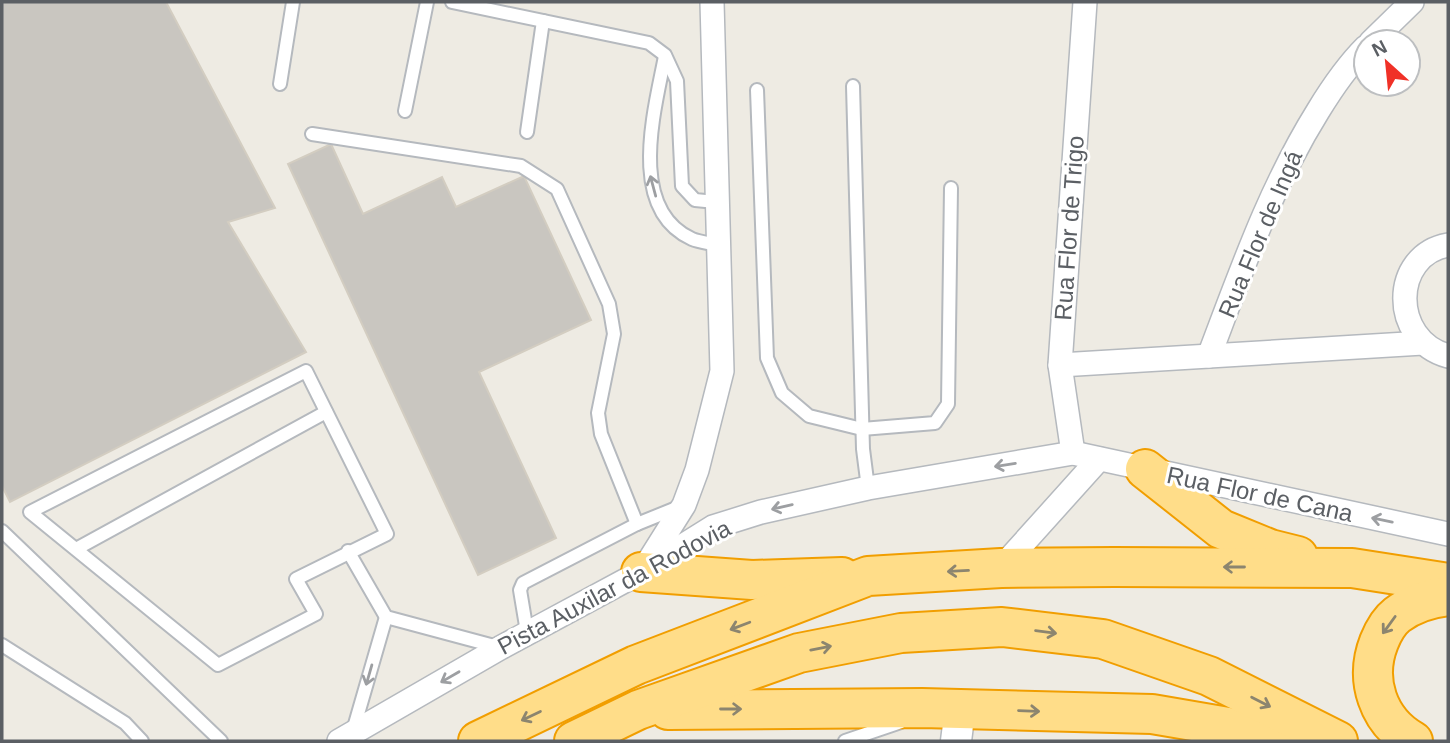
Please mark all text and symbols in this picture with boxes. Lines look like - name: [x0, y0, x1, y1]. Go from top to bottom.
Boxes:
- north arrow: [1352, 28, 1422, 98]
- text: N: [1369, 36, 1390, 61]
- street label: Rua Flor de Trigo: [1049, 135, 1089, 321]
- street label: Rua Flor de Ingá: [1213, 146, 1308, 322]
- one-way arrow: [646, 176, 659, 198]
- one-way arrow: [994, 459, 1017, 472]
- street label: Rua Flor de Cana: [1165, 461, 1356, 527]
- one-way arrow: [771, 501, 794, 514]
- one-way arrow: [1371, 512, 1394, 526]
- street label: Pista Auxilar da Rodovia: [493, 514, 736, 660]
- one-way arrow: [1223, 561, 1246, 574]
- one-way arrow: [947, 565, 970, 578]
- one-way arrow: [1382, 615, 1396, 634]
- one-way arrow: [729, 621, 751, 634]
- one-way arrow: [1034, 626, 1057, 639]
- one-way arrow: [809, 641, 832, 655]
- one-way arrow: [362, 664, 375, 686]
- one-way arrow: [440, 670, 460, 684]
- one-way arrow: [1250, 696, 1271, 710]
- one-way arrow: [719, 703, 742, 716]
- one-way arrow: [1017, 704, 1040, 717]
- one-way arrow: [521, 710, 542, 723]

